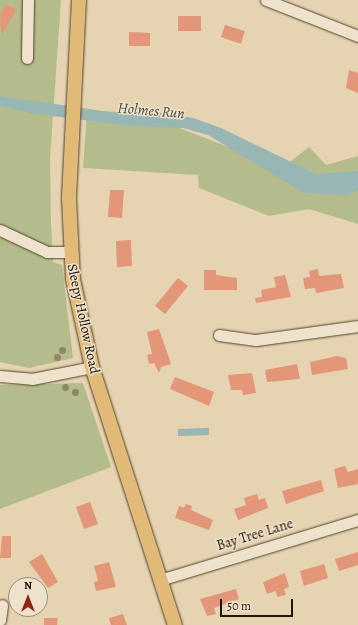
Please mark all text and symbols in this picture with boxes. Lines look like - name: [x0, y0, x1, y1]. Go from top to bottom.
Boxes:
- water label: Holmes Run: [117, 99, 185, 123]
- street label: Sleepy Hollow Road: [63, 262, 103, 376]
- street label: Bay Tree Lane: [215, 515, 295, 555]
- north arrow: [8, 577, 48, 617]
- text: N: [24, 578, 32, 593]
- scale bar: [222, 591, 295, 617]
- text: 50 m: [227, 598, 251, 614]

